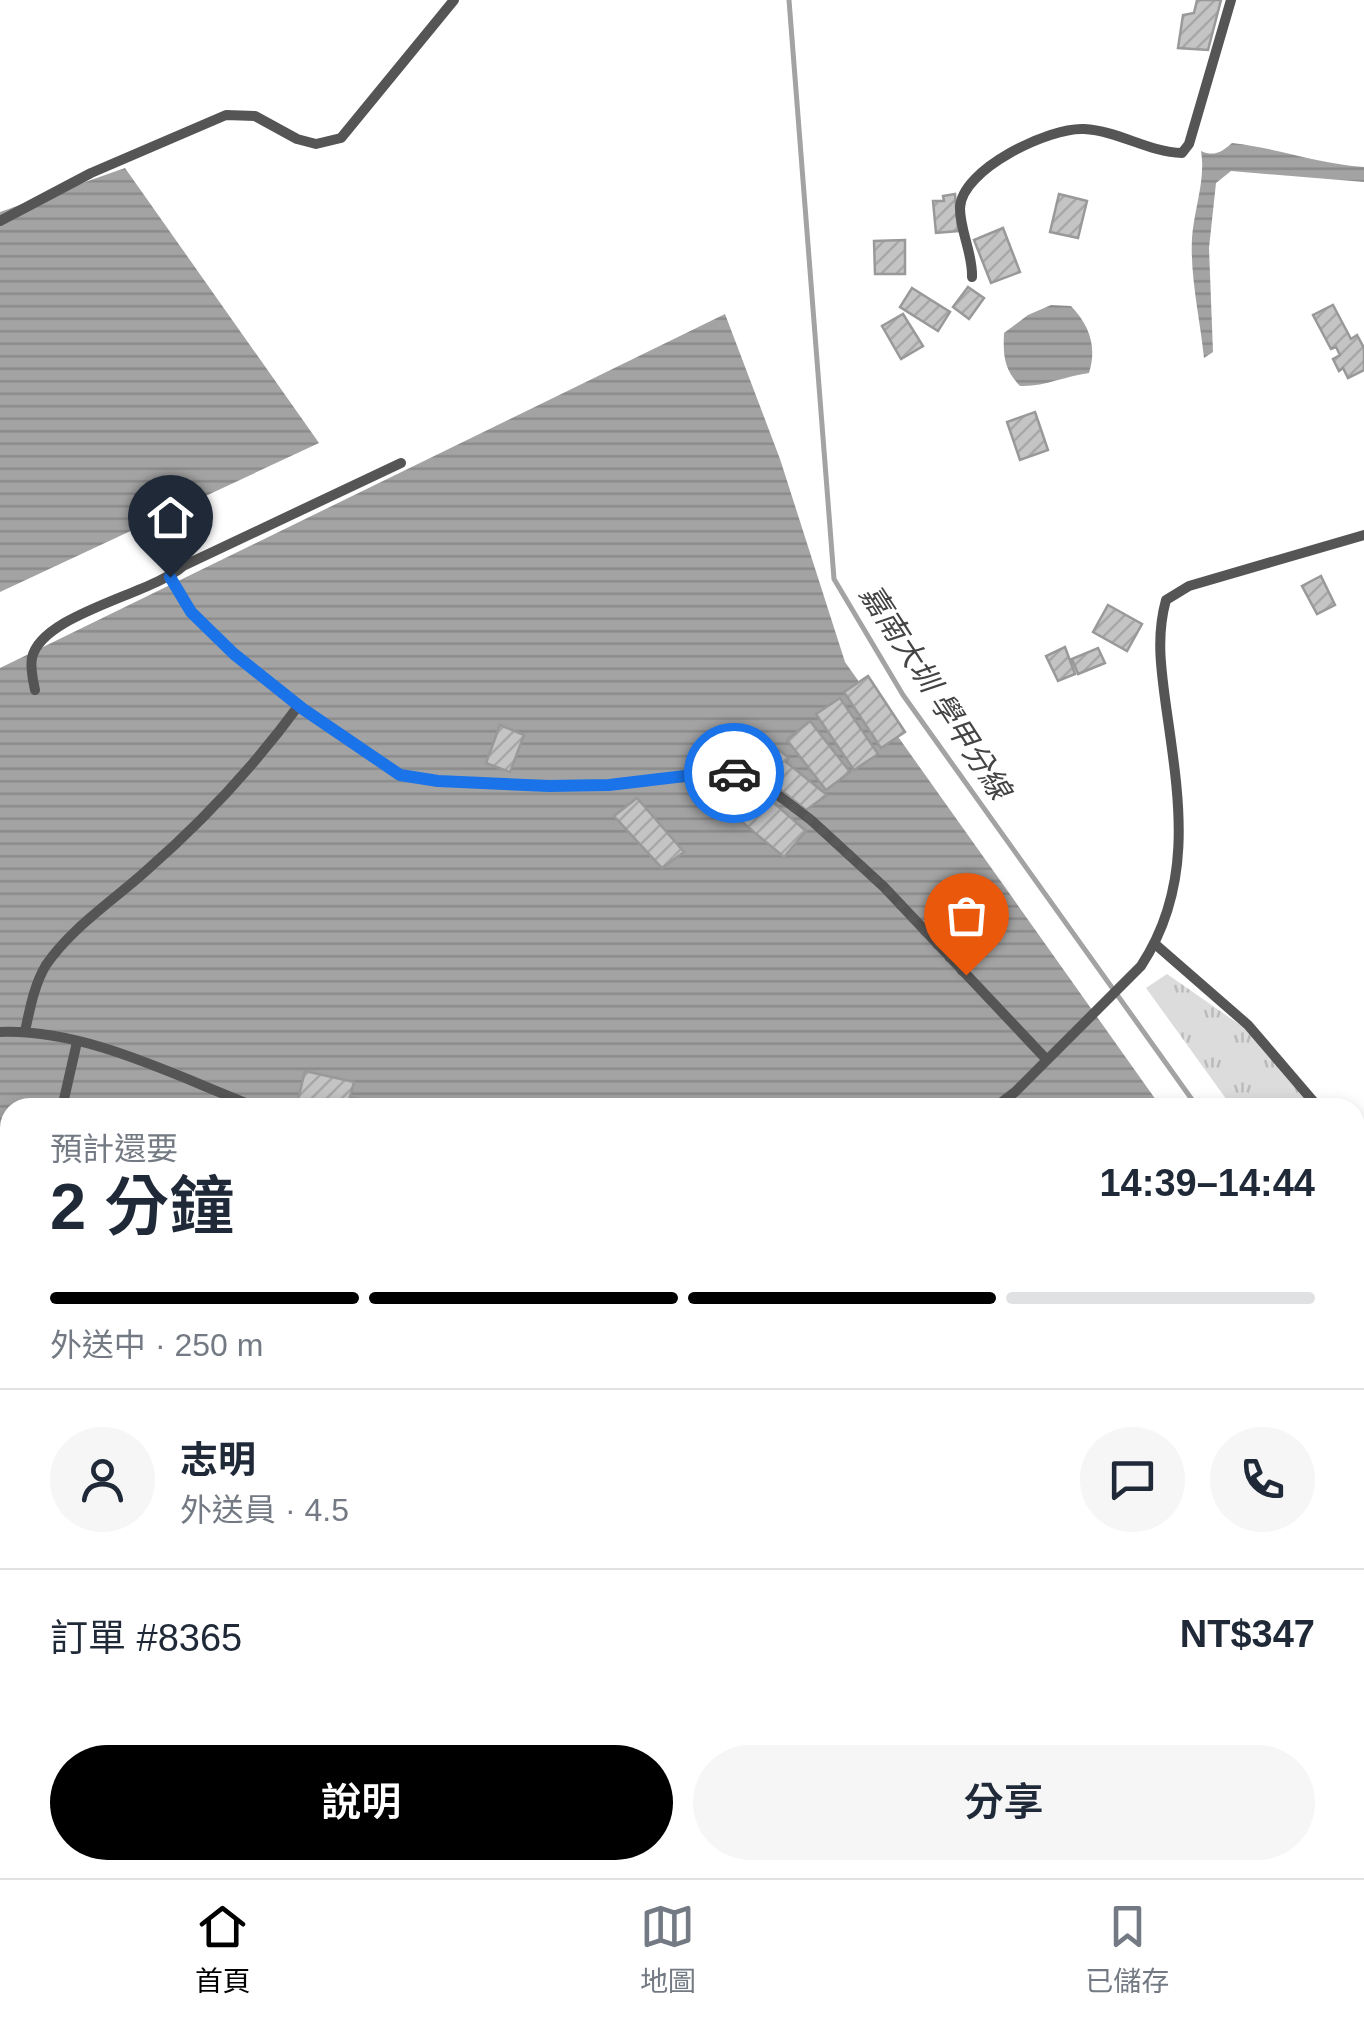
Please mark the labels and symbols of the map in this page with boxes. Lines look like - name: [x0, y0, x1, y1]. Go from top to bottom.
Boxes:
- pin: [128, 475, 213, 578]
- water label: 嘉南大圳 學甲分線: [854, 579, 1019, 807]
- courier: [684, 723, 784, 823]
- pin: [924, 873, 1009, 976]

